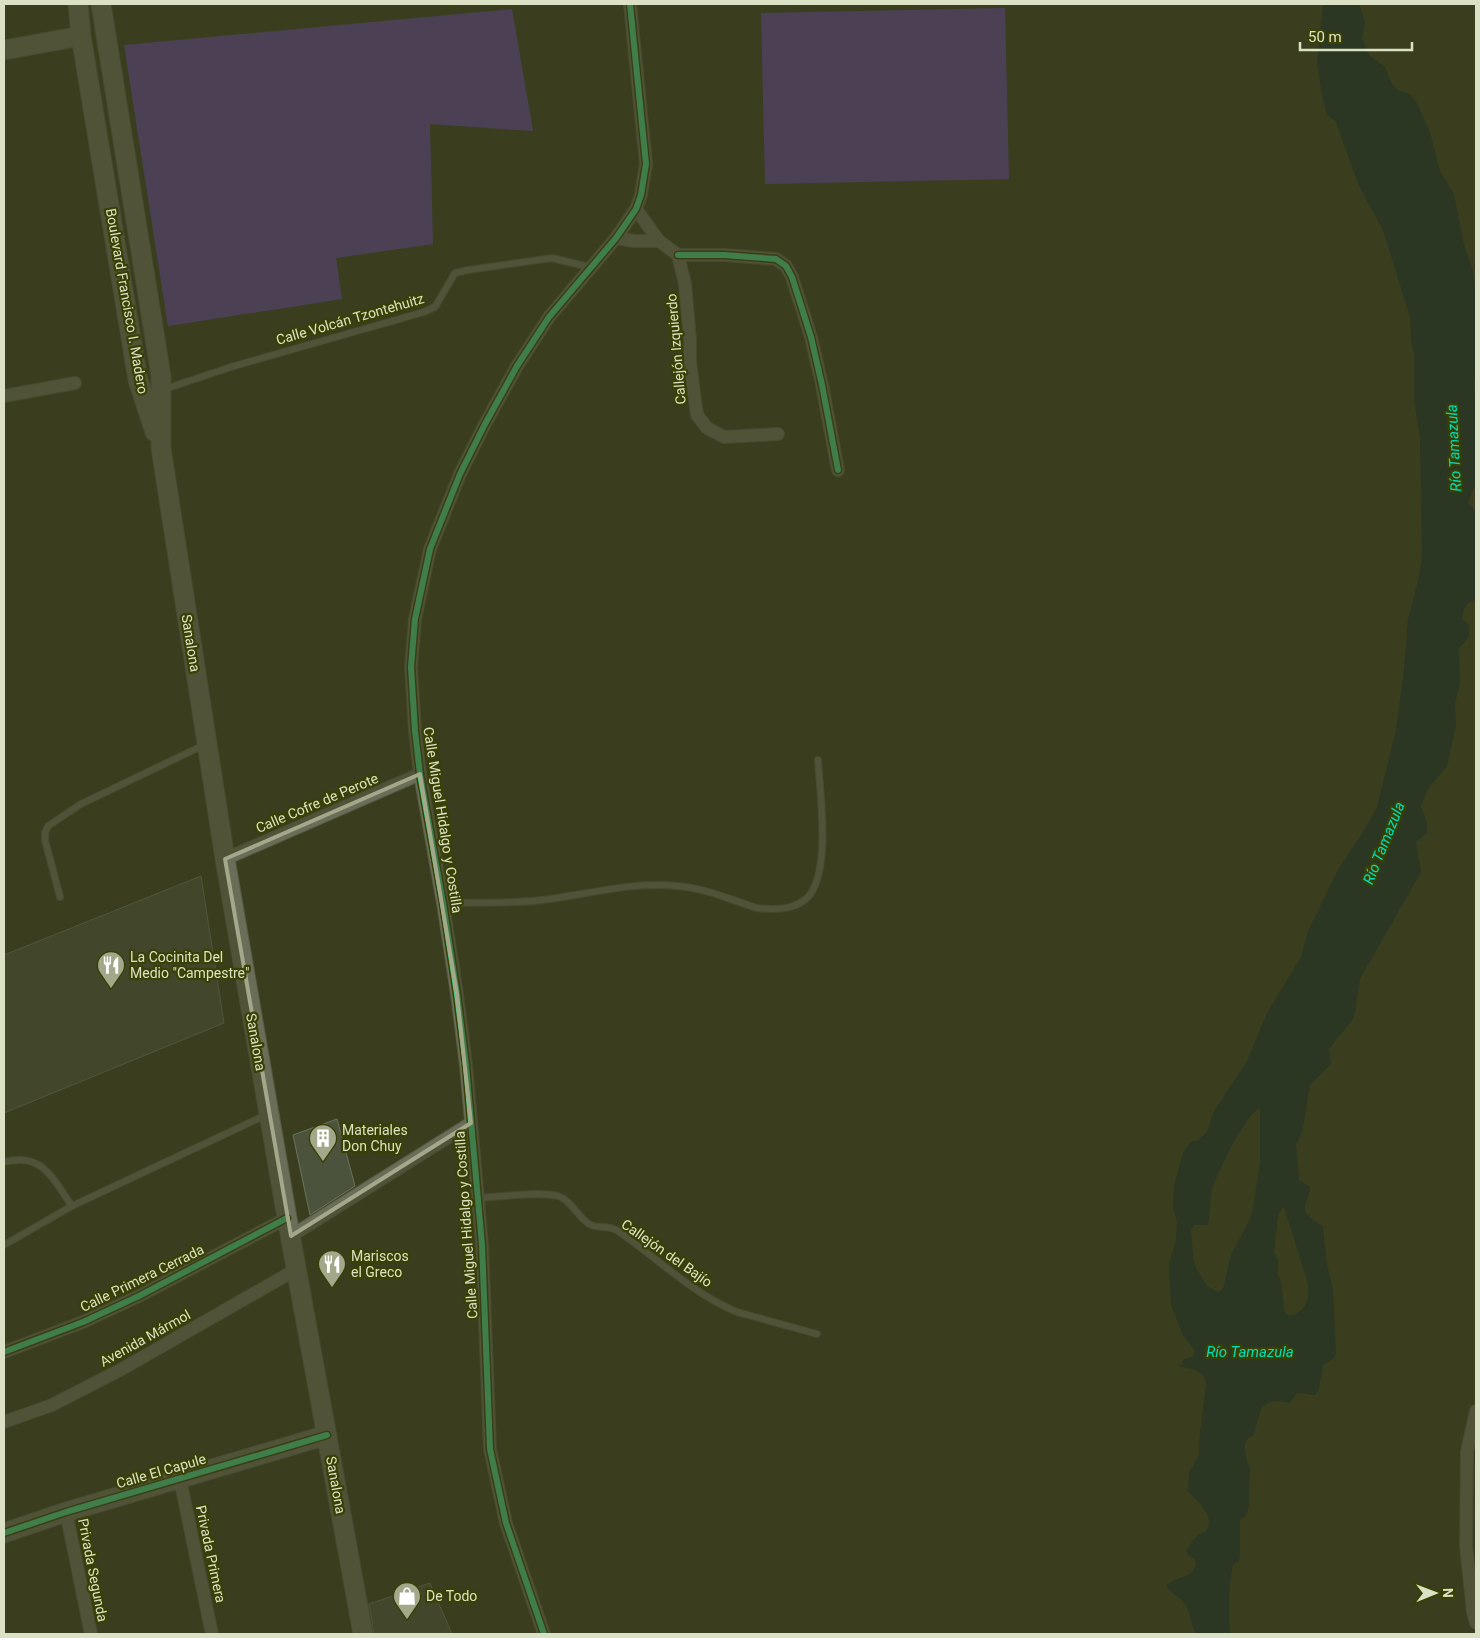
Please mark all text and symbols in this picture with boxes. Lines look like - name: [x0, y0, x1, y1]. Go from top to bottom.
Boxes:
- scale bar: [1300, 20, 1412, 52]
- text: 50 m: [1308, 28, 1342, 46]
- street label: Boulevard Francisco I. Madero: [103, 207, 151, 395]
- street label: Calle Volcán Tzontehuitz: [274, 290, 426, 348]
- street label: Callejón Izquierdo: [663, 293, 689, 405]
- water label: Río Tamazula: [1443, 404, 1465, 492]
- street label: Sanalona: [179, 613, 203, 673]
- street label: Calle Miguel Hidalgo y Costilla: [420, 726, 466, 914]
- street label: Calle Cofre de Perote: [253, 770, 381, 836]
- water label: Río Tamazula: [1359, 799, 1409, 887]
- place label: La Cocinita Del Medio "Campestre": [130, 949, 249, 981]
- restaurant icon: La Cocinita Del Medio "Campestre": [96, 950, 126, 989]
- street label: Sanalona: [243, 1012, 269, 1072]
- place label: Materiales Don Chuy: [342, 1122, 408, 1154]
- building icon: Materiales Don Chuy: [308, 1123, 338, 1162]
- street label: Calle Miguel Hidalgo y Costilla: [451, 1130, 481, 1320]
- street label: Callejón del Bajío: [619, 1216, 715, 1290]
- street label: Calle Primera Cerrada: [78, 1241, 206, 1315]
- place label: Mariscos el Greco: [351, 1248, 409, 1280]
- restaurant icon: Mariscos el Greco: [317, 1249, 347, 1288]
- street label: Avenida Mármol: [97, 1306, 193, 1370]
- water label: Río Tamazula: [1206, 1343, 1294, 1361]
- street label: Calle El Capule: [114, 1451, 208, 1491]
- street label: Sanalona: [323, 1455, 349, 1515]
- street label: Privada Primera: [193, 1504, 229, 1604]
- street label: Privada Segunda: [75, 1517, 111, 1623]
- north arrow: [1410, 1568, 1460, 1618]
- shop icon: De Todo: [392, 1581, 422, 1620]
- place label: De Todo: [426, 1588, 477, 1604]
- text: N: [1440, 1588, 1456, 1598]

